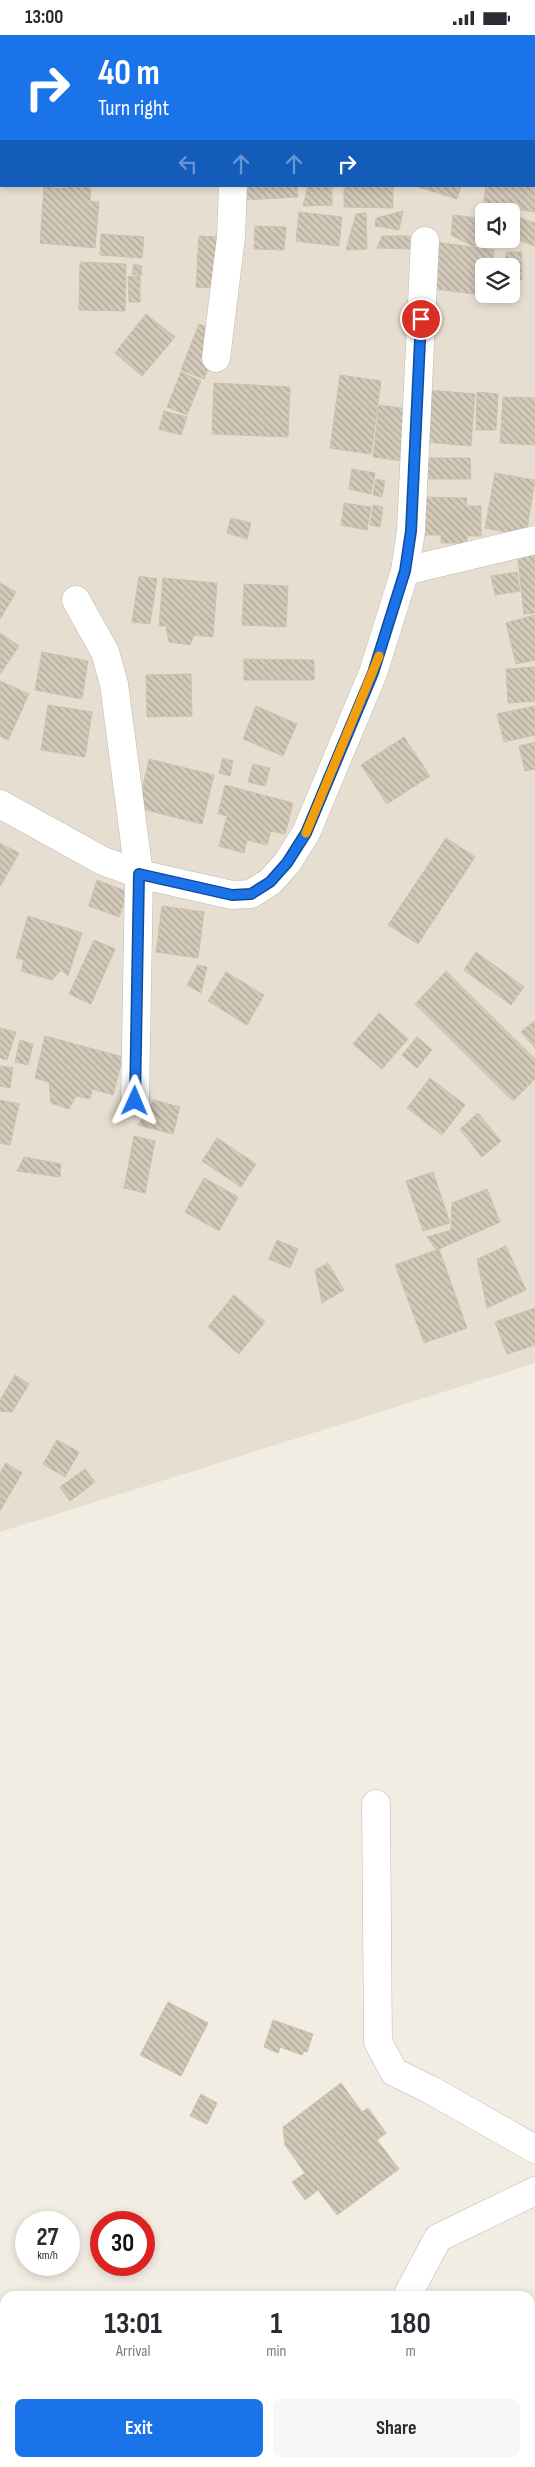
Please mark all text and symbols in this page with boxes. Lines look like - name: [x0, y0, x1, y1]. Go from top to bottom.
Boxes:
- text: 13:00: [25, 6, 63, 29]
- text: 40 m: [98, 52, 160, 95]
- icon: right: [15, 55, 80, 120]
- text: Turn right: [98, 95, 169, 122]
- icon: left: [174, 150, 202, 178]
- icon: ahead: [227, 150, 255, 178]
- icon: ahead: [280, 150, 308, 178]
- icon: right: [333, 150, 361, 178]
- map controls: [475, 203, 520, 303]
- button: sound: [475, 203, 520, 248]
- button: layers: [475, 258, 520, 303]
- pin: [400, 298, 442, 340]
- icon: arrive: [407, 305, 435, 333]
- position arrow: [108, 1074, 160, 1126]
- speed limit sign: 30: [90, 2211, 155, 2276]
- text: 27: [37, 2222, 58, 2253]
- text: km/h: [37, 2248, 58, 2263]
- text: 13:01: [104, 2306, 162, 2342]
- text: 1: [270, 2306, 282, 2342]
- text: 180: [391, 2306, 431, 2342]
- text: Arrival: [116, 2342, 150, 2361]
- text: min: [266, 2342, 286, 2361]
- text: m: [406, 2342, 416, 2361]
- button: Exit: [15, 2399, 263, 2457]
- button: Share: [273, 2399, 520, 2457]

